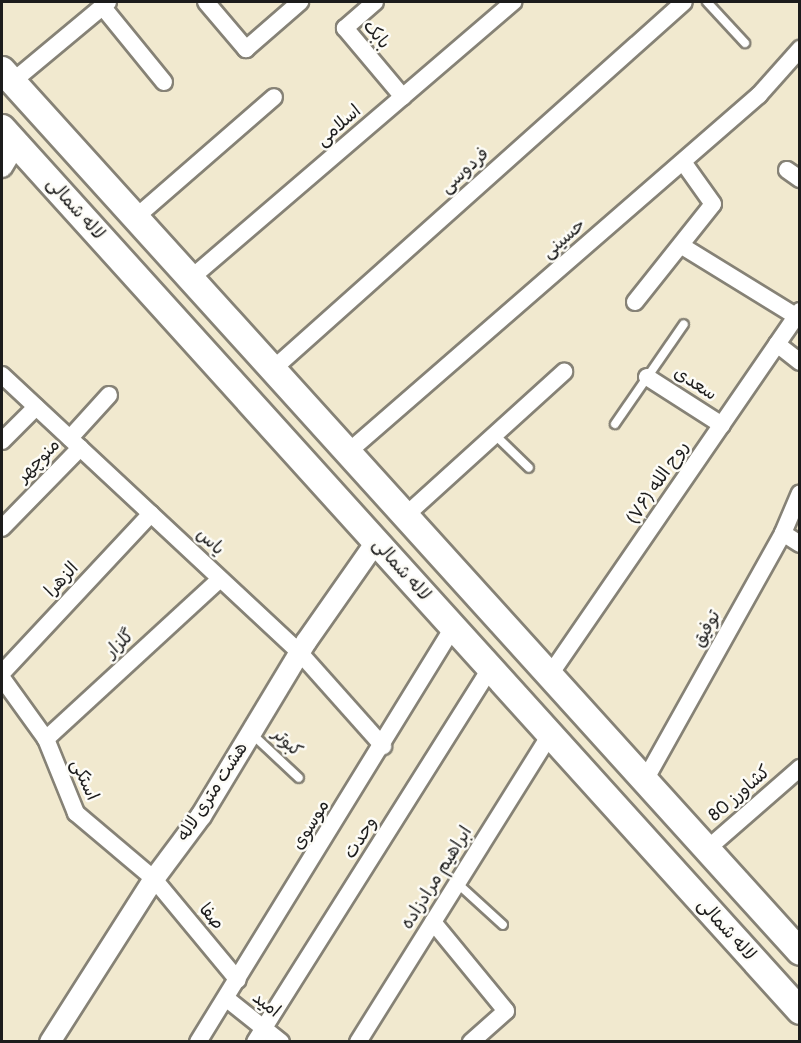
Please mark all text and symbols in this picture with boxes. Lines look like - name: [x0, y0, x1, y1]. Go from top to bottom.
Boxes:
- street label: بابک: [358, 16, 394, 54]
- street label: اسلامی: [312, 101, 366, 151]
- street label: فردوسی: [436, 143, 494, 199]
- street label: لاله شمالی: [41, 173, 109, 245]
- street label: حسینی: [538, 214, 590, 264]
- street label: سعدی: [669, 362, 721, 406]
- street label: منوچهر: [13, 435, 65, 487]
- street label: روح الله (۷۶): [622, 437, 694, 529]
- street label: یاس: [192, 524, 228, 560]
- street label: لاله شمالی: [367, 534, 435, 606]
- street label: الزهرا: [40, 558, 84, 602]
- street label: توفیق: [688, 607, 726, 651]
- street label: گلزار: [101, 625, 139, 663]
- street label: کبوتر: [268, 724, 306, 762]
- street label: هشت متری لاله: [173, 739, 253, 845]
- street label: استکی: [65, 756, 103, 804]
- street label: کشاورز 80: [705, 761, 775, 827]
- street label: موسوی: [287, 796, 335, 854]
- street label: وحدت: [340, 813, 382, 863]
- street label: ابراهیم مرادزاده: [397, 822, 477, 934]
- street label: لاله شمالی: [692, 894, 760, 966]
- street label: صفا: [194, 899, 228, 935]
- street label: امید: [248, 987, 284, 1023]

